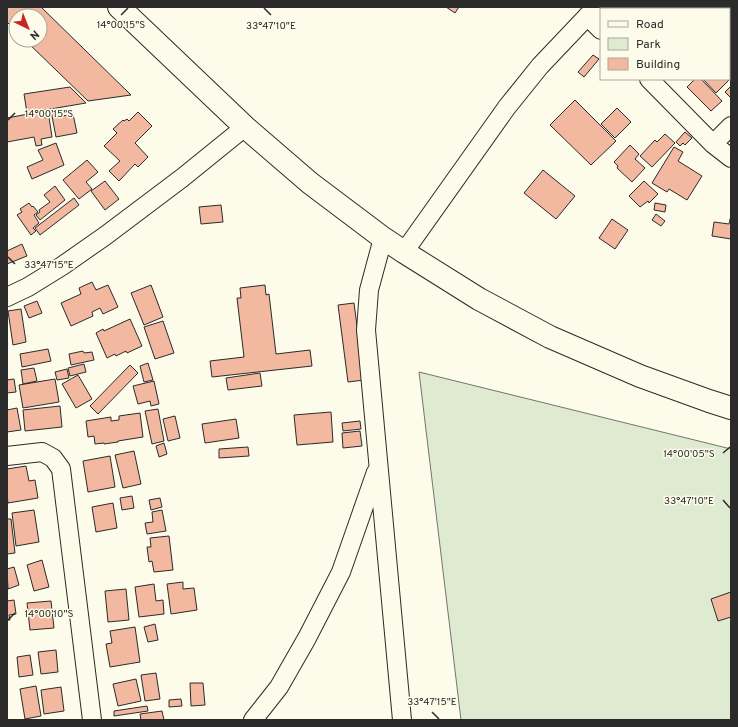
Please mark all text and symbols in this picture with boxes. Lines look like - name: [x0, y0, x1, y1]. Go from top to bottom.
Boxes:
- north arrow: [8, 8, 48, 48]
- legend: [600, 8, 730, 80]
- text: Road: [636, 17, 664, 33]
- text: 14°00'15"S: [97, 19, 145, 32]
- text: 33°47'10"E: [246, 20, 296, 33]
- text: N: [26, 27, 42, 42]
- text: Park: [636, 37, 661, 53]
- text: Building: [636, 57, 680, 73]
- text: 14°00'15"S: [25, 108, 73, 121]
- text: 33°47'15"E: [24, 259, 74, 272]
- text: 14°00'05"S: [663, 448, 715, 461]
- text: 33°47'10"E: [664, 495, 714, 508]
- text: 14°00'10"S: [25, 608, 73, 621]
- text: 33°47'15"E: [407, 696, 457, 709]

